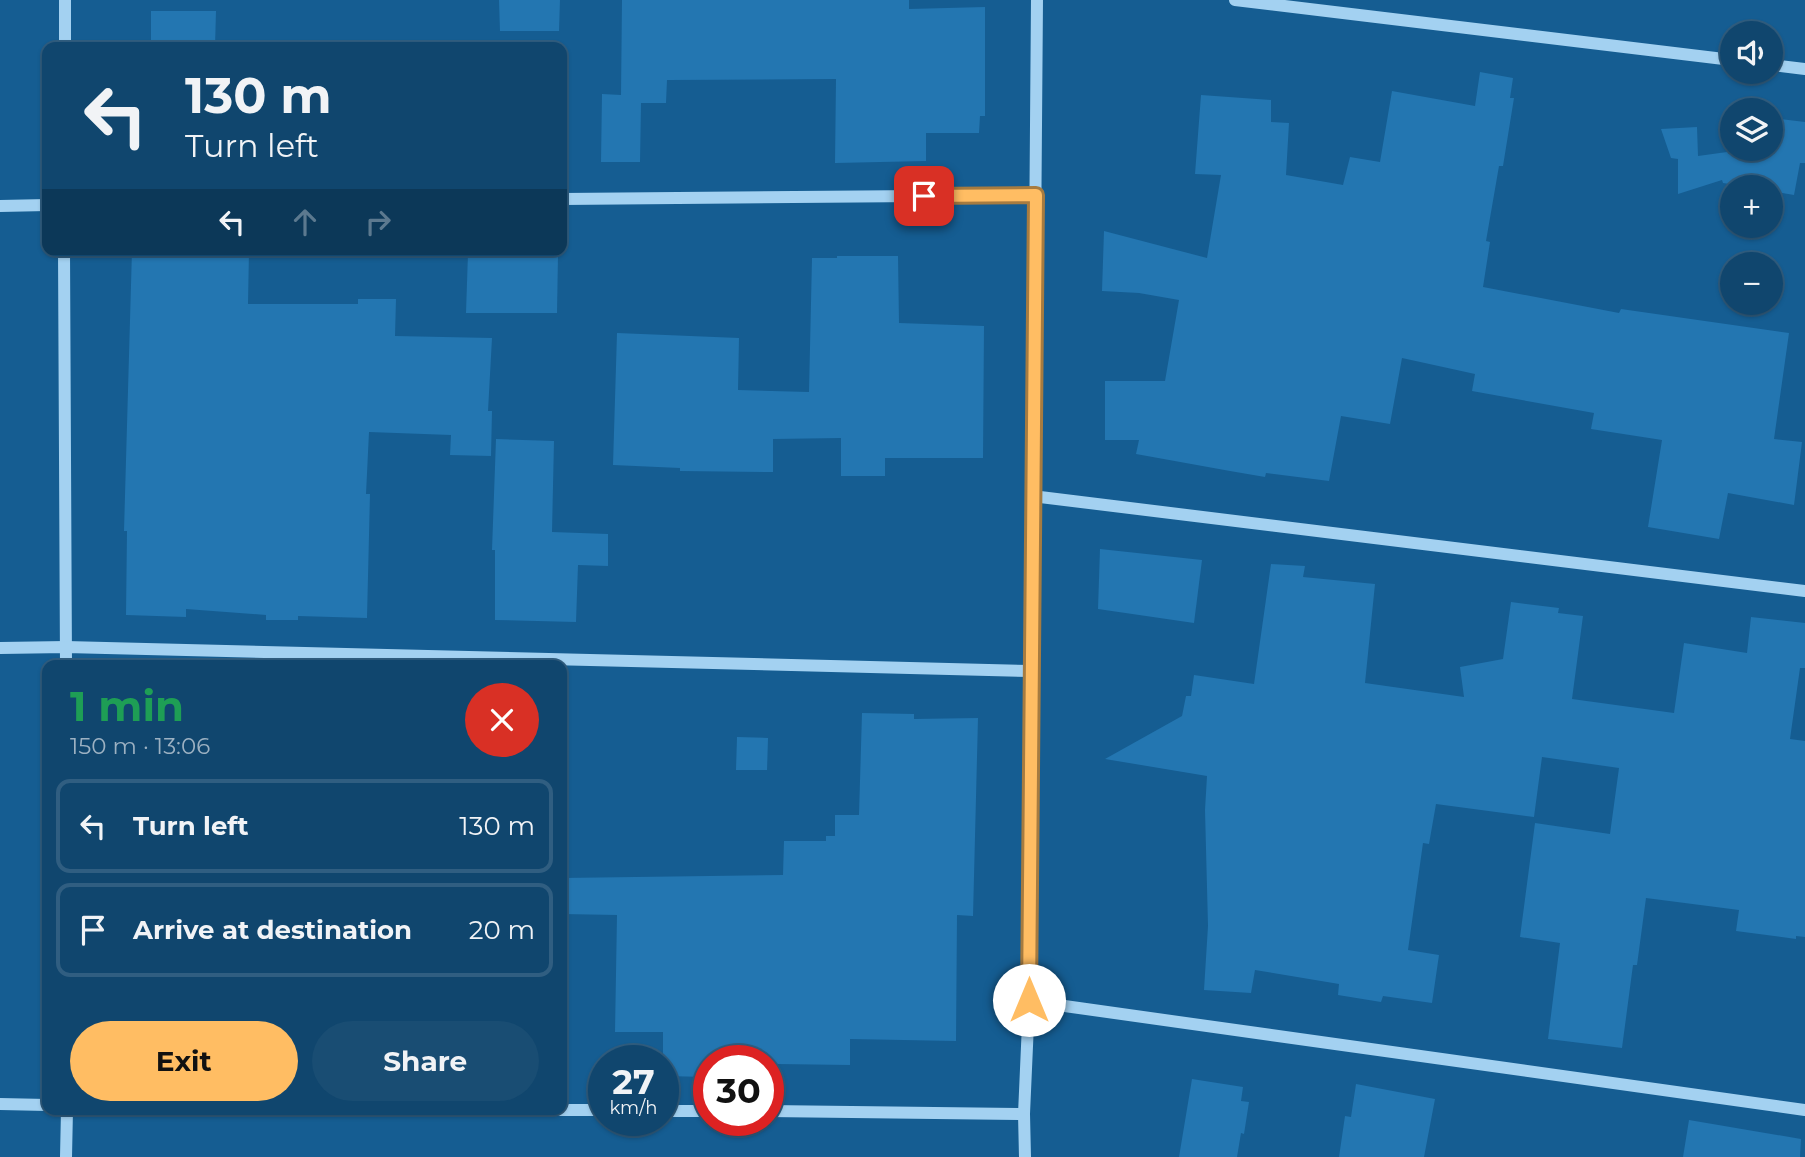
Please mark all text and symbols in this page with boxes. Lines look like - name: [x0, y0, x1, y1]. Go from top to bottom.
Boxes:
- map controls: [1720, 21, 1783, 315]
- button: sound: [1720, 21, 1783, 84]
- text: 130 m: [185, 66, 332, 125]
- icon: left: [70, 70, 161, 161]
- button: layers: [1720, 98, 1783, 161]
- text: Turn left: [185, 126, 319, 165]
- pin: [894, 166, 954, 226]
- button: +: [1720, 175, 1783, 238]
- icon: arrive: [905, 177, 943, 215]
- icon: left: [213, 203, 251, 241]
- icon: ahead: [286, 203, 324, 241]
- icon: right: [359, 203, 397, 241]
- button: −: [1720, 252, 1783, 315]
- text: 1 min: [70, 680, 184, 732]
- button: close: [465, 683, 539, 757]
- text: 150 m · 13:06: [70, 732, 210, 760]
- icon: left: [74, 807, 112, 845]
- text: Turn left: [133, 810, 249, 842]
- text: 130 m: [459, 810, 535, 842]
- icon: arrive: [74, 911, 112, 949]
- text: Arrive at destination: [133, 914, 412, 946]
- text: 20 m: [469, 914, 535, 946]
- position arrow: [992, 963, 1066, 1037]
- button: Exit: [70, 1021, 298, 1101]
- button: Share: [312, 1021, 539, 1101]
- speed limit sign: 30: [693, 1045, 784, 1136]
- text: 27: [612, 1060, 655, 1103]
- text: km/h: [609, 1097, 658, 1119]

